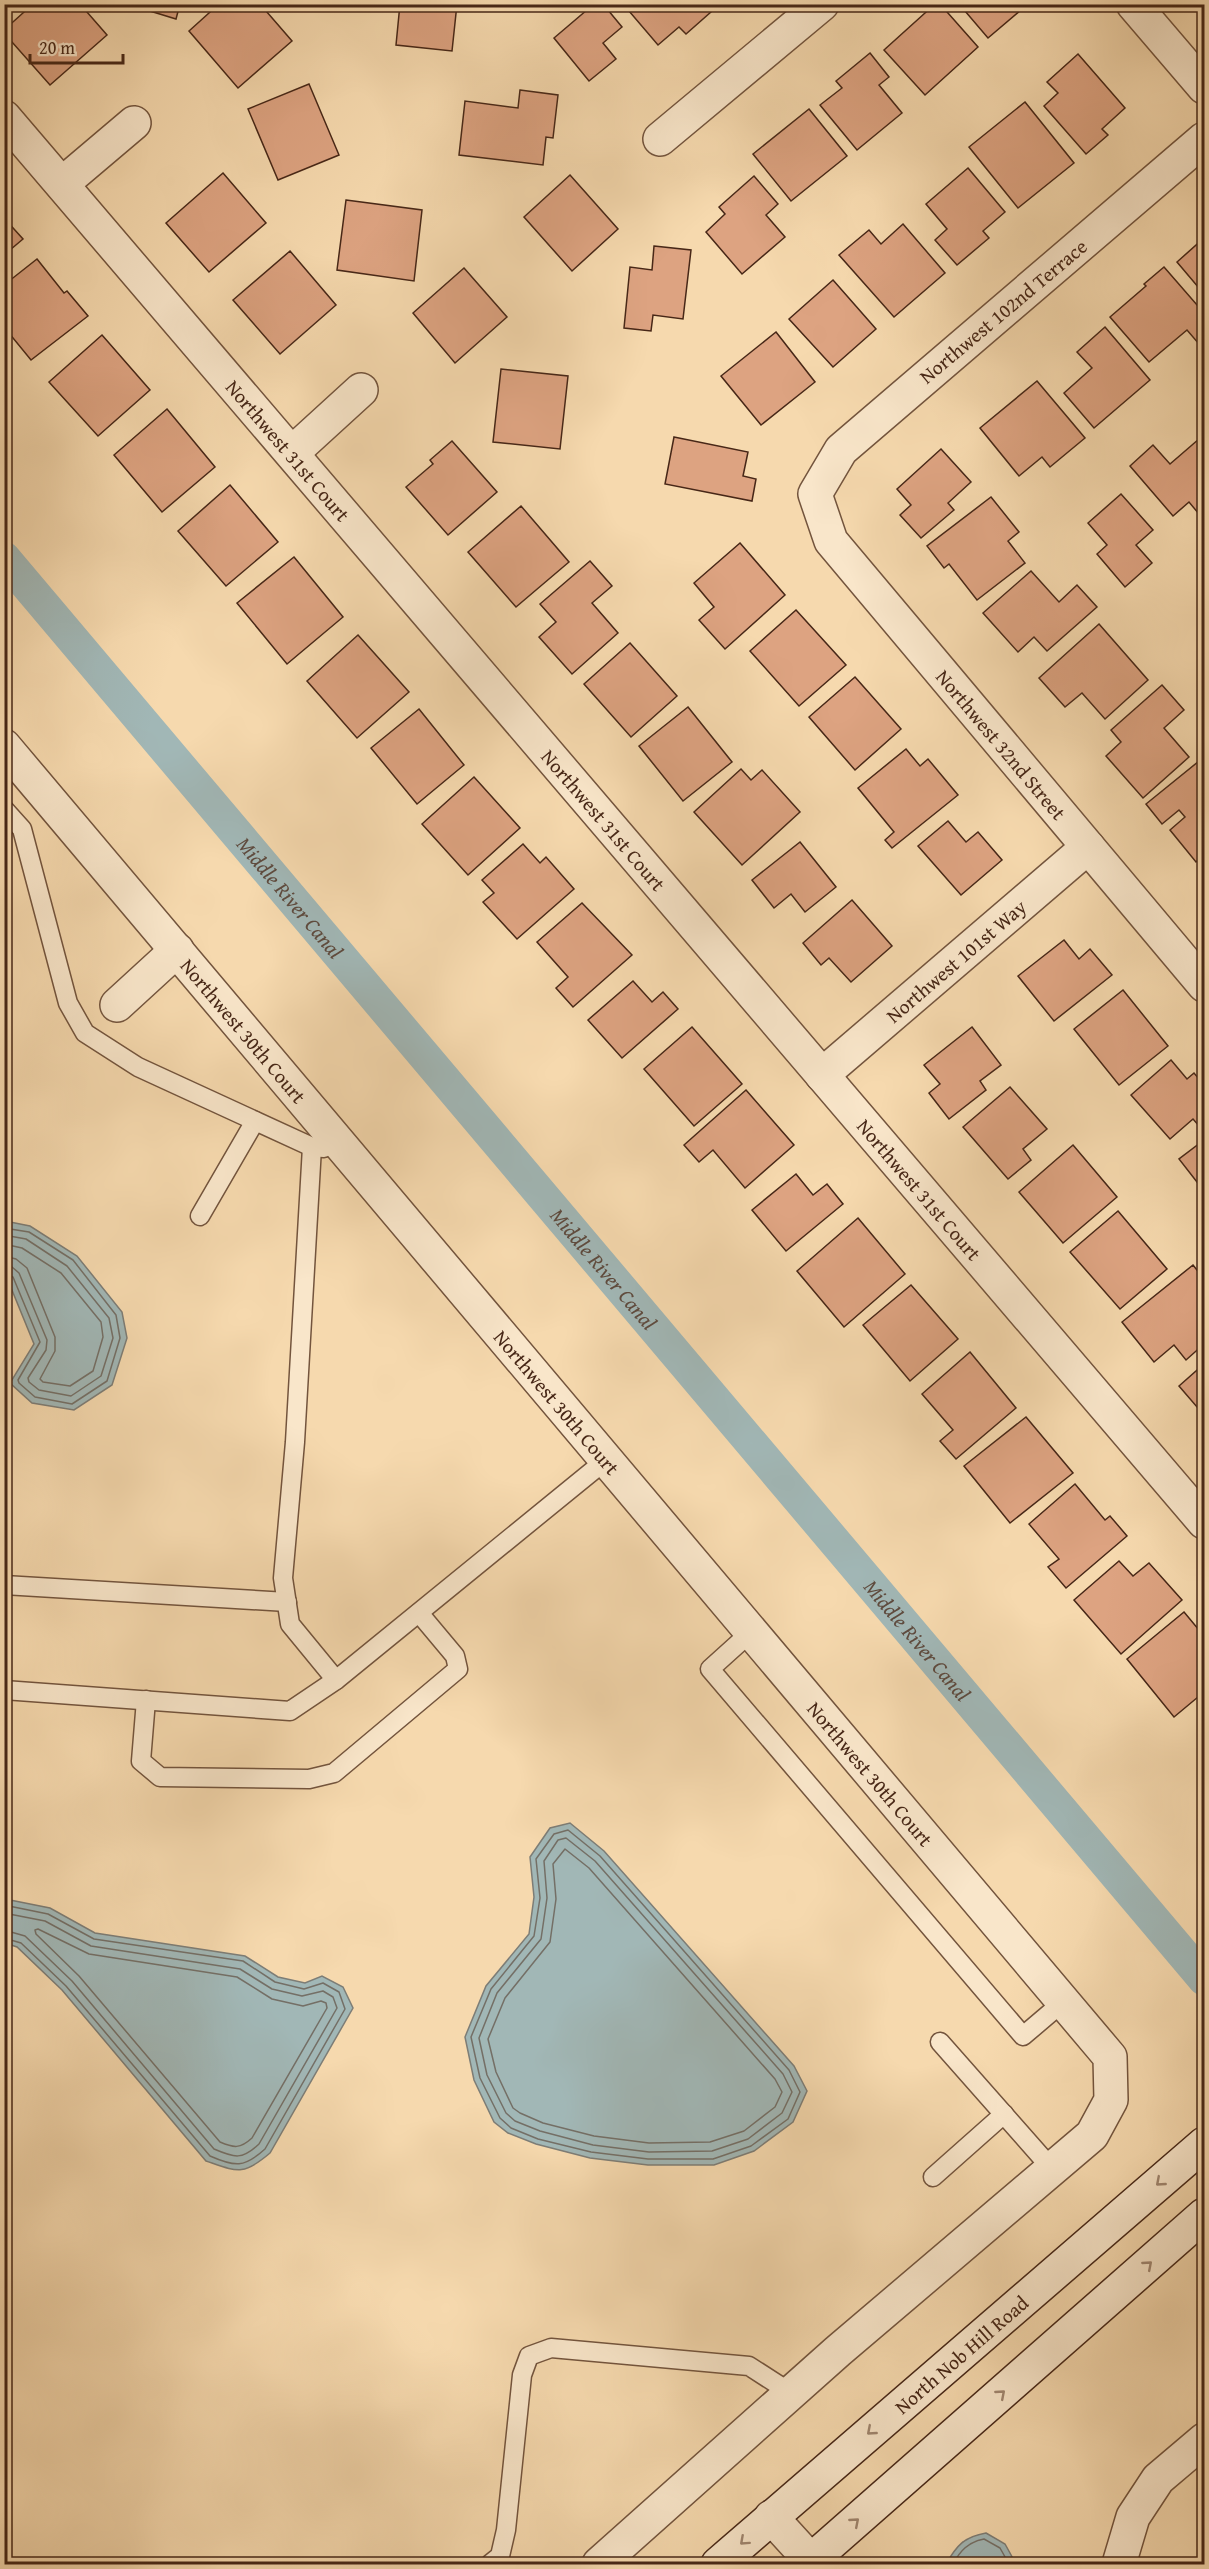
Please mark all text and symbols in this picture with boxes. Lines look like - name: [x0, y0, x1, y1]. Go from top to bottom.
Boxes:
- scale bar: [30, 27, 123, 65]
- text: 20 m: [39, 34, 75, 61]
- street label: Northwest 102nd Terrace: [913, 232, 1093, 390]
- street label: Northwest 31st Court: [220, 373, 357, 527]
- street label: Northwest 32nd Street: [930, 663, 1073, 826]
- street label: Northwest 31st Court: [535, 742, 673, 897]
- water label: Middle River Canal: [230, 829, 351, 965]
- street label: Northwest 101st Way: [879, 892, 1032, 1029]
- street label: Northwest 30th Court: [174, 952, 314, 1109]
- street label: Northwest 31st Court: [851, 1112, 989, 1266]
- water label: Middle River Canal: [543, 1201, 665, 1336]
- street label: Northwest 30th Court: [488, 1323, 627, 1481]
- water label: Middle River Canal: [857, 1572, 978, 1708]
- street label: Northwest 30th Court: [801, 1694, 940, 1852]
- one-way arrow: [1156, 2175, 1167, 2186]
- one-way arrow: [1141, 2261, 1151, 2272]
- street label: North Nob Hill Road: [888, 2288, 1034, 2420]
- one-way arrow: [994, 2390, 1005, 2401]
- one-way arrow: [867, 2424, 878, 2435]
- one-way arrow: [848, 2518, 859, 2529]
- one-way arrow: [741, 2533, 752, 2544]

